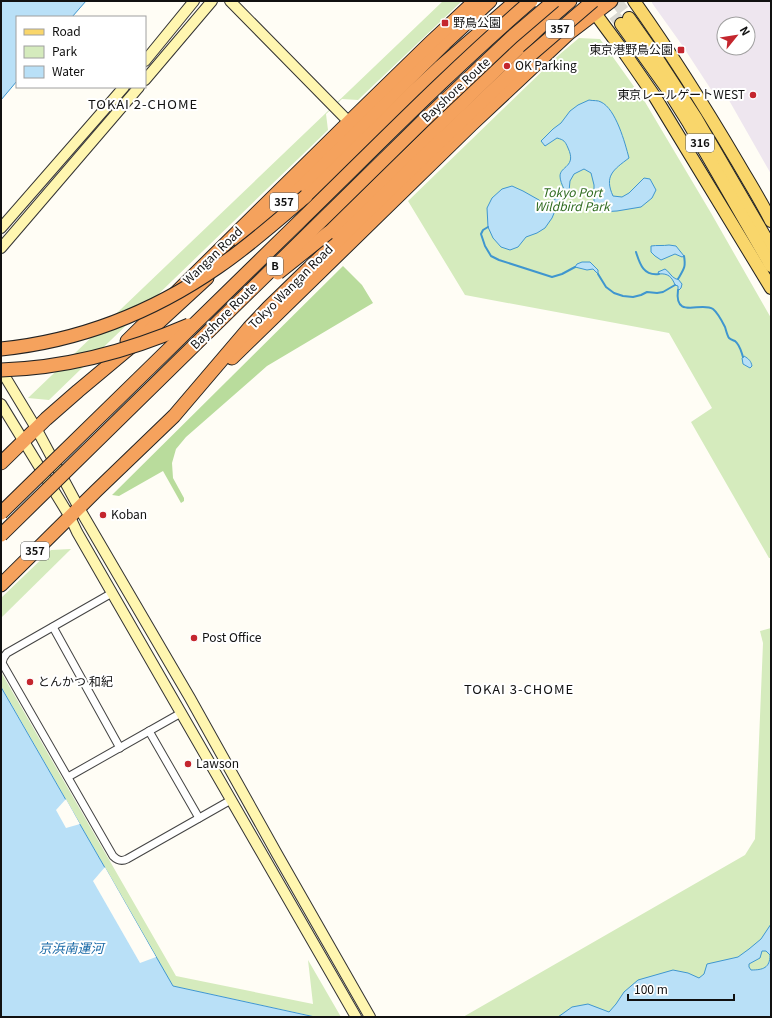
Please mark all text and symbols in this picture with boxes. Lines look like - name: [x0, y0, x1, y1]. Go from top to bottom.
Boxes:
- place label: 野鳥公園: [453, 13, 501, 30]
- legend: [16, 16, 146, 88]
- north arrow: [716, 16, 756, 56]
- marker: 野鳥公園: [440, 18, 450, 28]
- road number: 357: [546, 20, 574, 38]
- text: Road: [52, 22, 81, 39]
- text: N: [737, 23, 755, 38]
- place label: 東京港野鳥公園: [589, 40, 673, 57]
- text: Park: [52, 42, 77, 59]
- marker: 東京港野鳥公園: [676, 45, 686, 55]
- street label: Bayshore Route: [417, 52, 493, 125]
- place label: OK Parking: [515, 56, 577, 73]
- marker: OK Parking: [502, 61, 512, 71]
- text: Water: [52, 62, 85, 79]
- place label: 東京レールゲートWEST: [617, 85, 745, 102]
- marker: 東京レールゲートWEST: [748, 90, 758, 100]
- district label: TOKAI 2-CHOME: [88, 94, 198, 113]
- road number: 316: [686, 134, 714, 152]
- park label: Tokyo Port Wildbird Park: [534, 183, 611, 214]
- road number: 357: [270, 193, 298, 211]
- street label: Wangan Road: [179, 222, 245, 288]
- street label: Tokyo Wangan Road: [244, 240, 336, 332]
- road number: B: [267, 257, 283, 275]
- street label: Bayshore Route: [186, 278, 260, 352]
- place label: Koban: [111, 505, 147, 522]
- marker: Koban: [98, 510, 108, 520]
- road number: 357: [21, 542, 49, 560]
- place label: Post Office: [202, 628, 262, 645]
- marker: Post Office: [189, 633, 199, 643]
- place label: とんかつ 和紀: [38, 672, 113, 689]
- marker: とんかつ 和紀: [25, 677, 35, 687]
- district label: TOKAI 3-CHOME: [464, 679, 574, 698]
- place label: Lawson: [196, 754, 239, 771]
- marker: Lawson: [183, 759, 193, 769]
- water label: 京浜南運河: [38, 938, 106, 957]
- scale bar: [628, 976, 734, 1002]
- text: 100 m: [634, 980, 668, 997]

